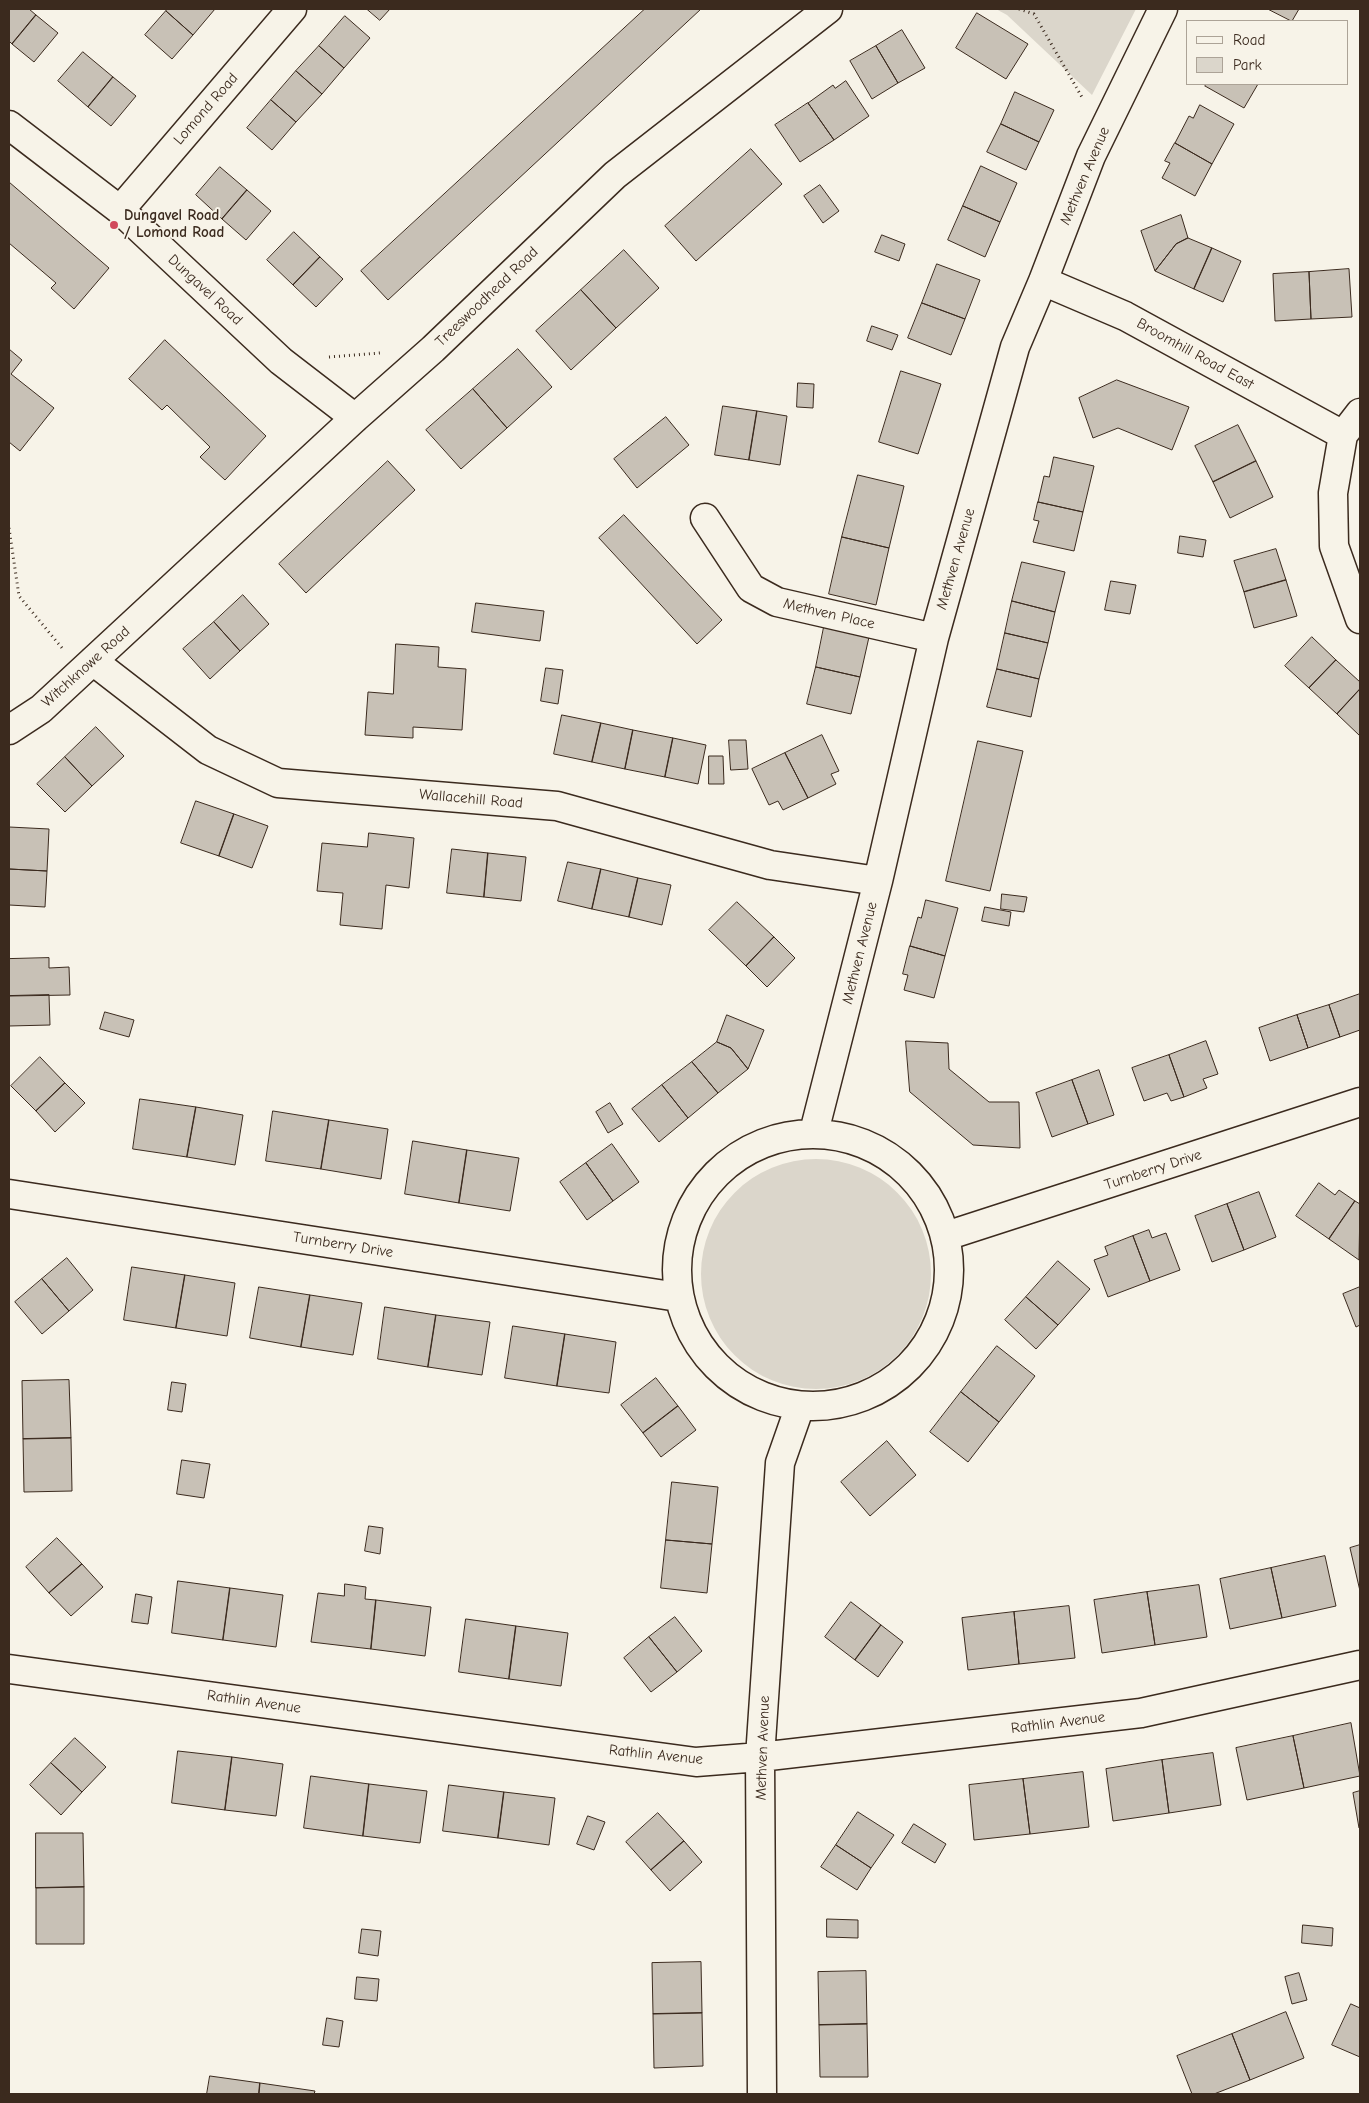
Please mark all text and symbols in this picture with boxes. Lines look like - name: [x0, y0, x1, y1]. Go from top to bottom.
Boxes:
- legend: [1186, 20, 1349, 85]
- text: Road: [1233, 31, 1265, 49]
- text: Park: [1233, 56, 1262, 74]
- street label: Lomond Road: [170, 69, 242, 149]
- street label: Methven Avenue: [1056, 124, 1114, 228]
- place label: Dungavel Road / Lomond Road: [124, 207, 224, 242]
- marker: Dungavel Road / Lomond Road: [108, 219, 120, 231]
- street label: Treeswoodhead Road: [432, 243, 542, 351]
- street label: Dungavel Road: [164, 251, 246, 329]
- street label: Broomhill Road East: [1133, 314, 1257, 394]
- street label: Methven Avenue: [933, 506, 979, 612]
- street label: Methven Place: [781, 595, 877, 633]
- street label: Witchknowe Road: [38, 623, 134, 711]
- street label: Wallacehill Road: [418, 785, 524, 813]
- street label: Methven Avenue: [839, 900, 881, 1006]
- street label: Turnberry Drive: [1102, 1146, 1204, 1194]
- street label: Turnberry Drive: [292, 1228, 394, 1262]
- street label: Rathlin Avenue: [206, 1687, 302, 1717]
- street label: Methven Avenue: [752, 1695, 774, 1801]
- street label: Rathlin Avenue: [1010, 1708, 1106, 1738]
- street label: Rathlin Avenue: [608, 1741, 704, 1769]

